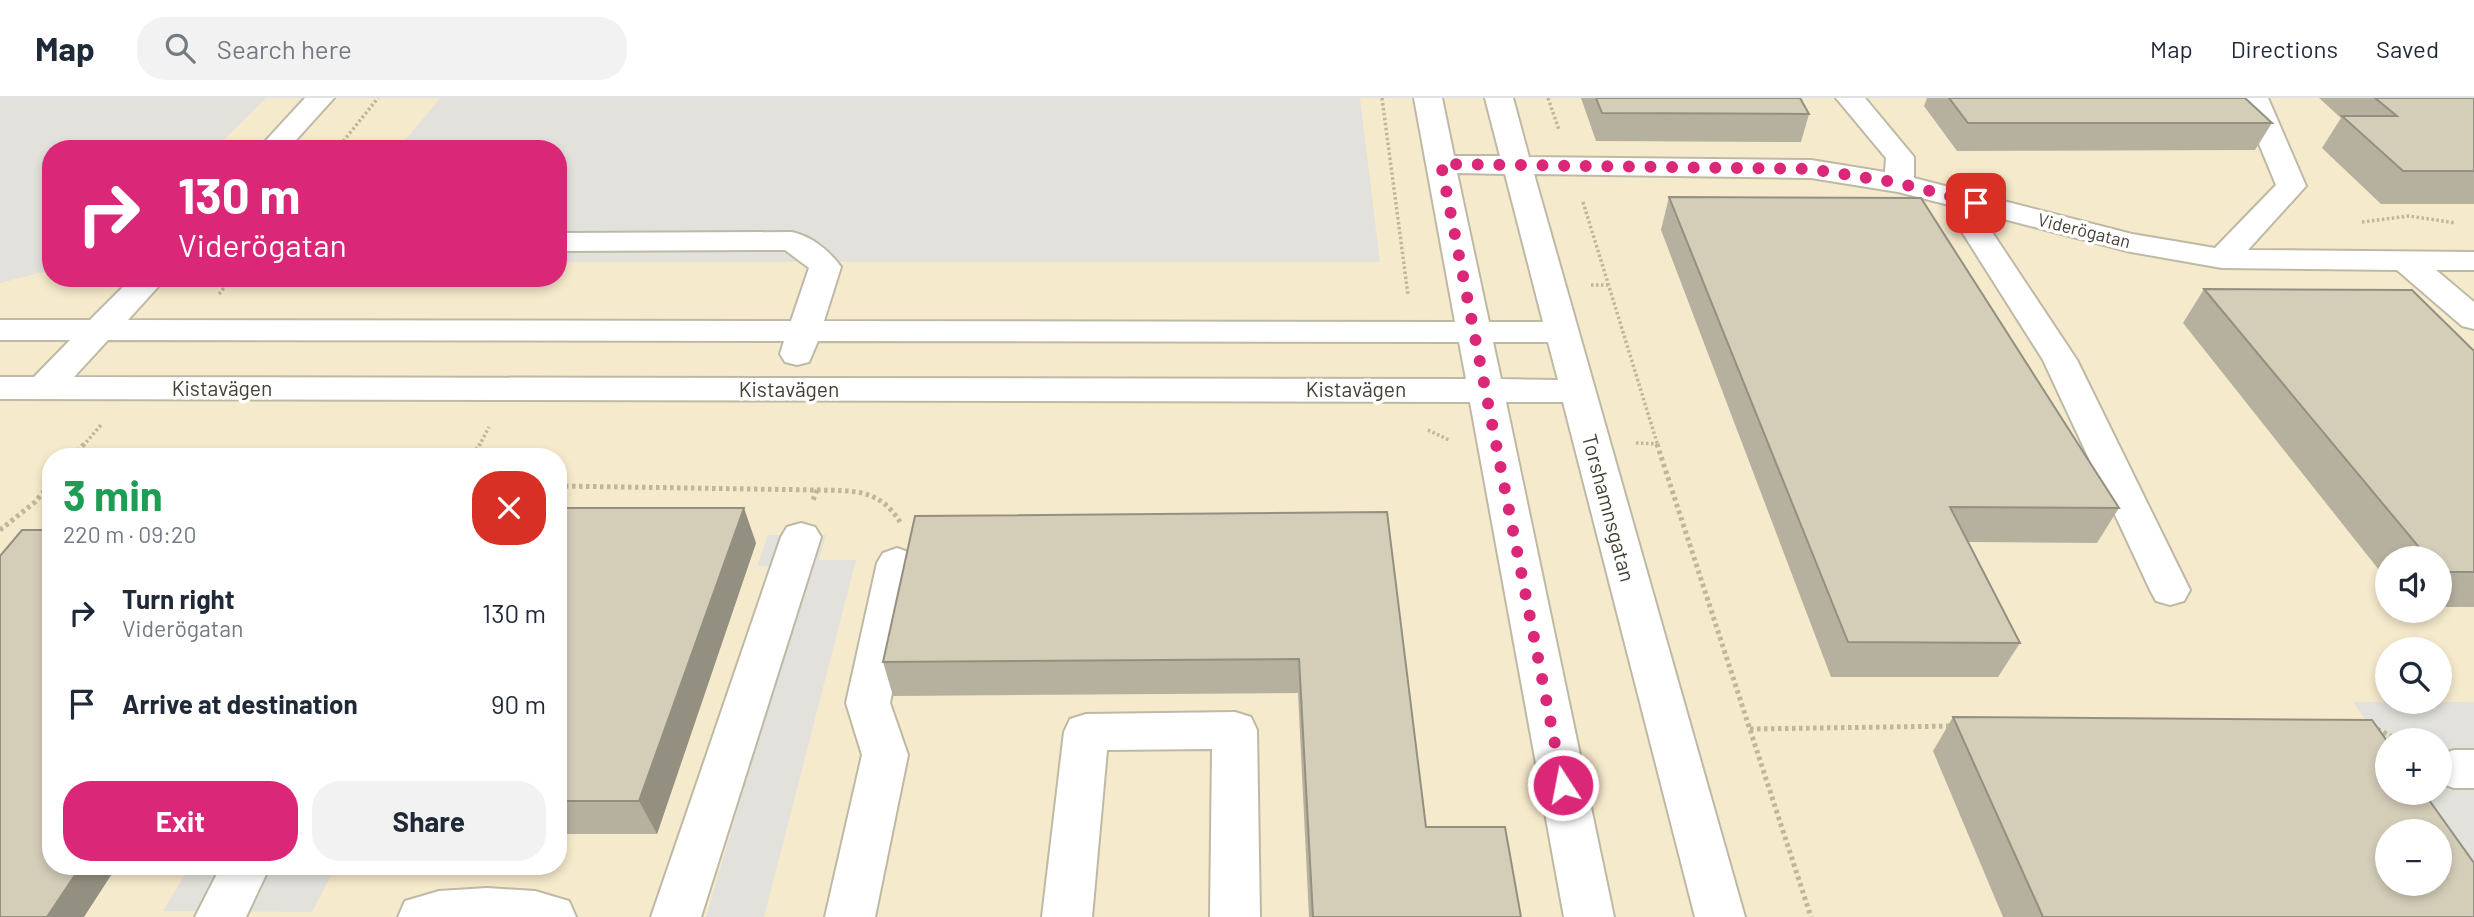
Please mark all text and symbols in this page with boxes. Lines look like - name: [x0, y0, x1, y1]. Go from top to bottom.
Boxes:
- search box: [137, 17, 627, 80]
- text: Map: [35, 28, 95, 68]
- icon: search: [161, 29, 199, 67]
- text: Search here: [217, 33, 352, 64]
- text: Map: [2150, 34, 2193, 63]
- text: Directions: [2231, 34, 2338, 63]
- text: Saved: [2376, 34, 2439, 63]
- text: 130 m: [178, 165, 300, 224]
- icon: right: [63, 168, 154, 259]
- pin: [1946, 173, 2006, 233]
- icon: arrive: [1957, 184, 1995, 222]
- street label: Viderögatan: [2036, 208, 2133, 252]
- text: Viderögatan: [178, 225, 347, 263]
- street label: Kistavägen: [172, 375, 272, 400]
- street label: Kistavägen: [739, 376, 839, 401]
- street label: Kistavägen: [1306, 376, 1406, 401]
- street label: Torshamnsgatan: [1578, 431, 1641, 584]
- text: 3 min: [63, 469, 163, 519]
- button: close: [472, 471, 546, 545]
- text: 220 m · 09:20: [63, 520, 196, 548]
- map controls: [2375, 546, 2452, 896]
- button: sound: [2375, 546, 2452, 623]
- text: Turn right: [122, 583, 235, 614]
- icon: right: [63, 594, 101, 632]
- text: 130 m: [482, 597, 546, 628]
- text: Viderögatan: [122, 614, 243, 642]
- button: search: [2375, 637, 2452, 714]
- icon: arrive: [63, 685, 101, 723]
- text: Arrive at destination: [122, 688, 358, 719]
- text: 90 m: [491, 688, 546, 719]
- button: +: [2375, 728, 2452, 805]
- position arrow: [1526, 748, 1600, 822]
- button: Exit: [63, 781, 298, 861]
- button: Share: [312, 781, 546, 861]
- button: −: [2375, 819, 2452, 896]

